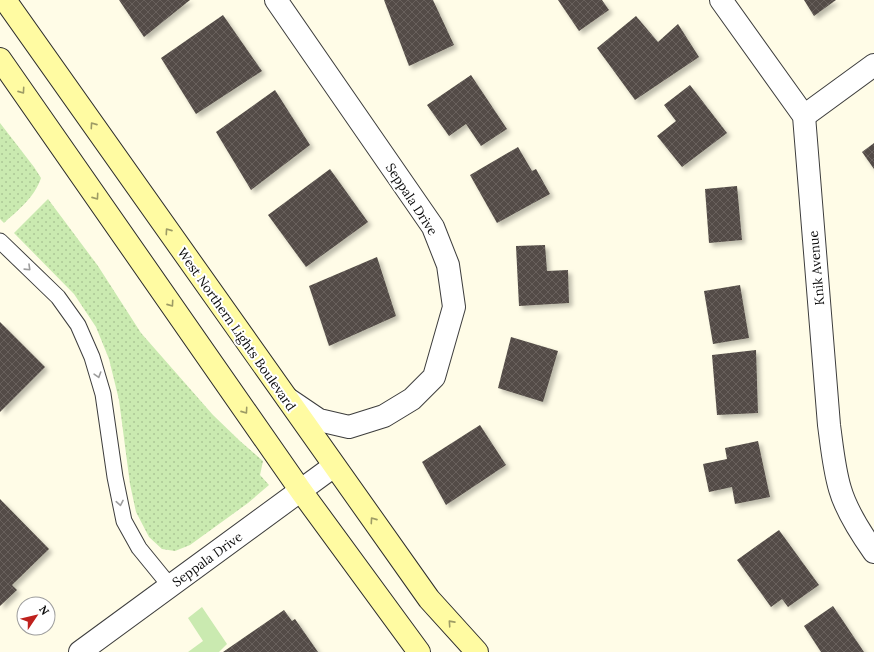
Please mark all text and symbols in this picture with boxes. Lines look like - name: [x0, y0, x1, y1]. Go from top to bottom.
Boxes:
- one-way arrow: [17, 86, 24, 93]
- one-way arrow: [91, 122, 98, 129]
- street label: Seppala Drive: [382, 160, 441, 239]
- one-way arrow: [91, 193, 98, 200]
- one-way arrow: [166, 228, 173, 235]
- street label: Knik Avenue: [805, 230, 828, 306]
- street label: West Northern Lights Boulevard: [174, 245, 300, 414]
- one-way arrow: [23, 263, 31, 271]
- one-way arrow: [166, 300, 174, 307]
- one-way arrow: [93, 371, 102, 378]
- one-way arrow: [240, 406, 247, 413]
- one-way arrow: [116, 500, 124, 506]
- one-way arrow: [371, 517, 378, 524]
- street label: Seppala Drive: [169, 528, 246, 591]
- north arrow: [16, 596, 56, 636]
- text: N: [36, 603, 53, 618]
- one-way arrow: [448, 621, 455, 628]

